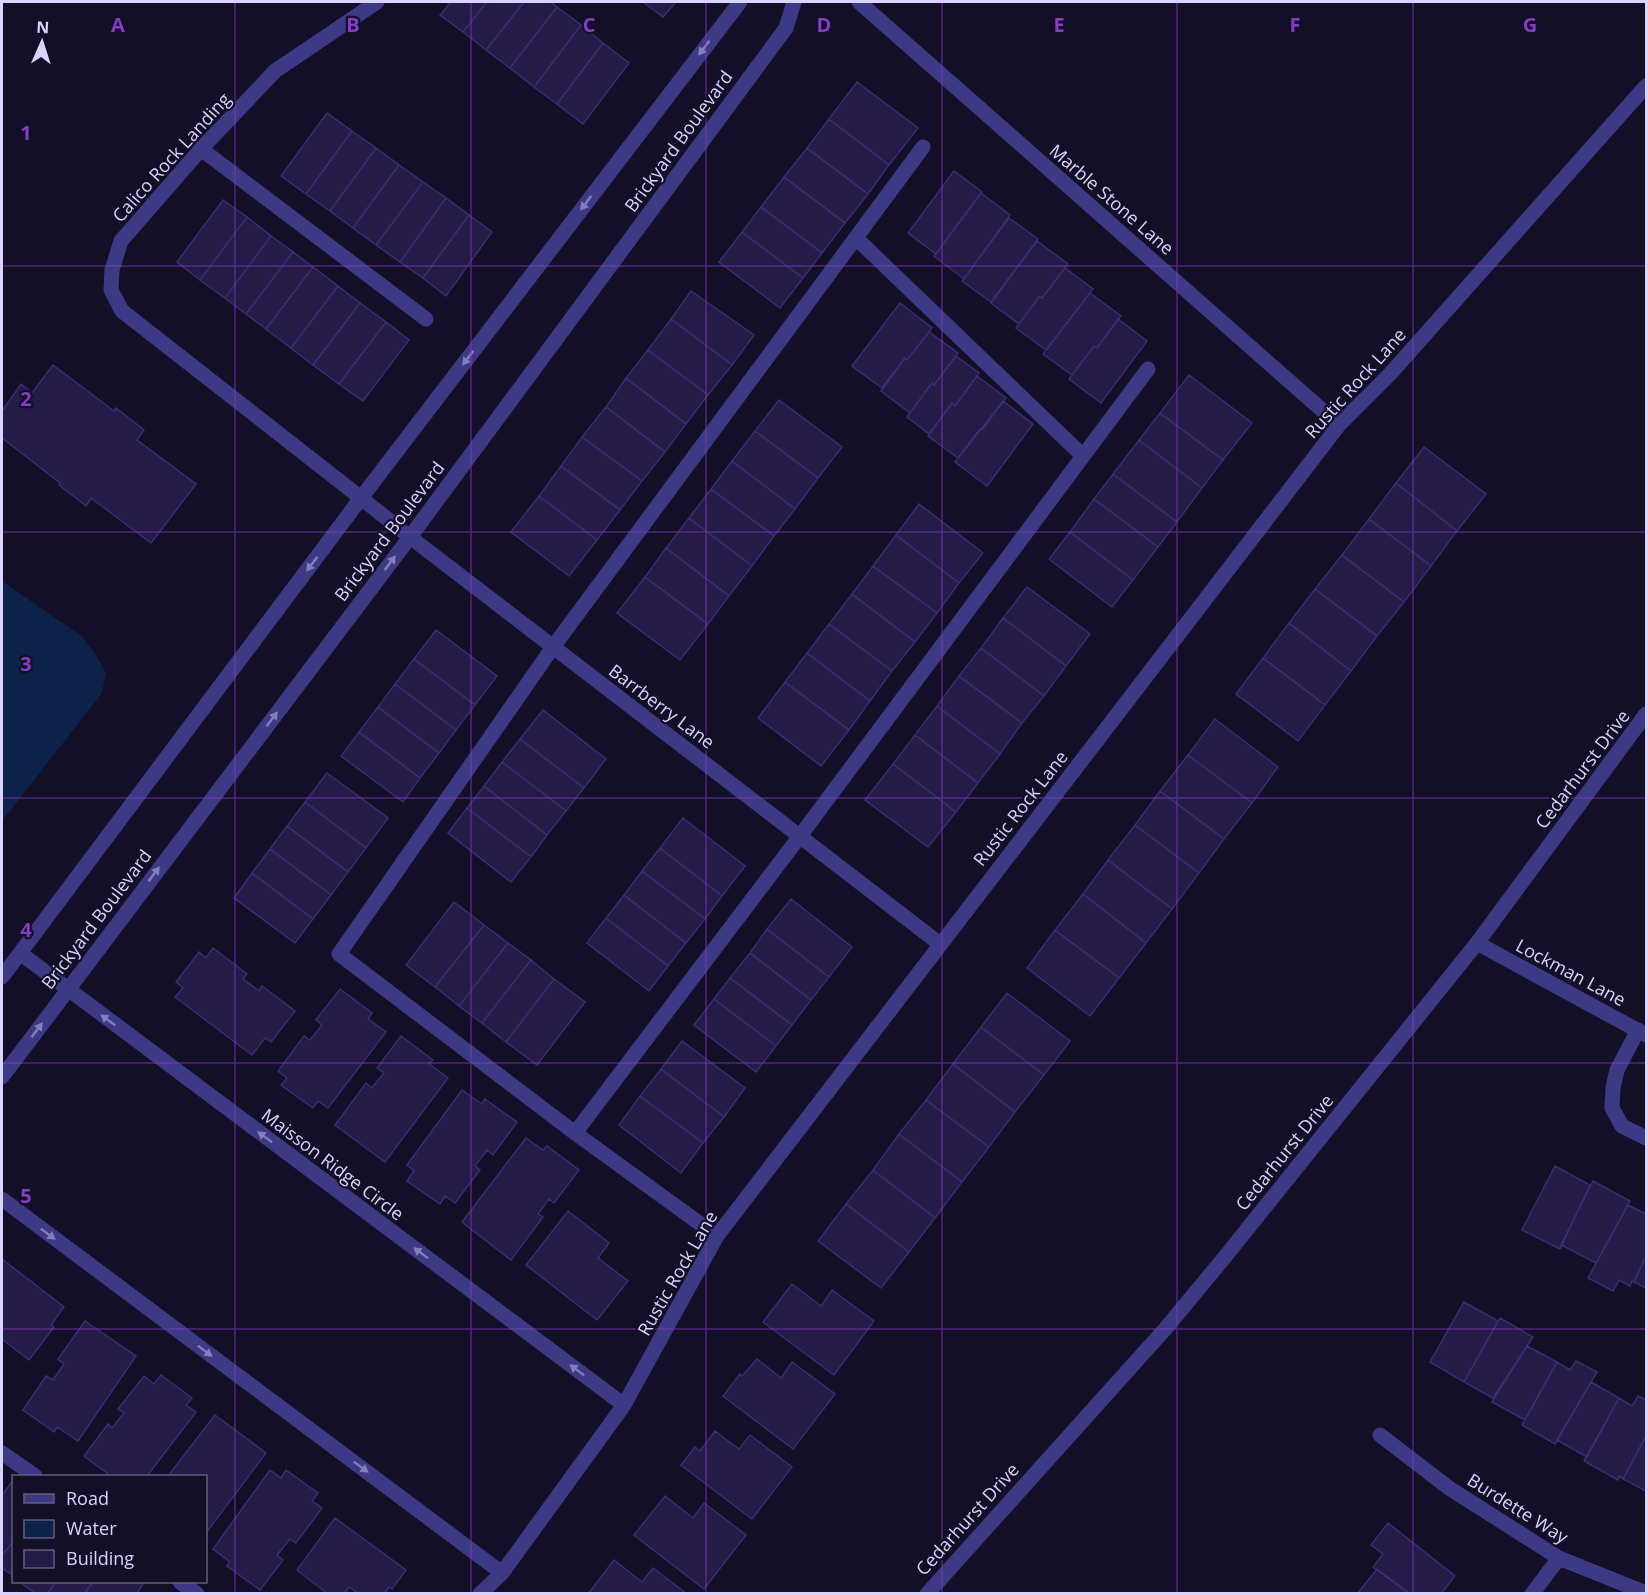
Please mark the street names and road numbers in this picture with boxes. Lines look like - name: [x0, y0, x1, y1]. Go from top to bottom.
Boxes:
- street label: Brickyard Boulevard: [619, 66, 737, 216]
- street label: Calico Rock Landing: [107, 87, 236, 227]
- street label: Marble Stone Lane: [1045, 138, 1179, 260]
- street label: Rustic Rock Lane: [1299, 323, 1411, 443]
- street label: Brickyard Boulevard: [329, 456, 449, 606]
- street label: Barrberry Lane: [604, 658, 720, 754]
- street label: Cedarhurst Drive: [1529, 705, 1635, 833]
- street label: Rustic Rock Lane: [967, 745, 1073, 871]
- street label: Brickyard Boulevard: [36, 844, 156, 994]
- street label: Lockman Lane: [1512, 933, 1630, 1011]
- street label: Cedarhurst Drive: [1230, 1089, 1338, 1215]
- street label: Maisson Ridge Circle: [257, 1103, 409, 1225]
- street label: Rustic Rock Lane: [632, 1206, 722, 1340]
- street label: Cedarhurst Drive: [910, 1458, 1024, 1580]
- street label: Burdette Way: [1463, 1468, 1574, 1549]

